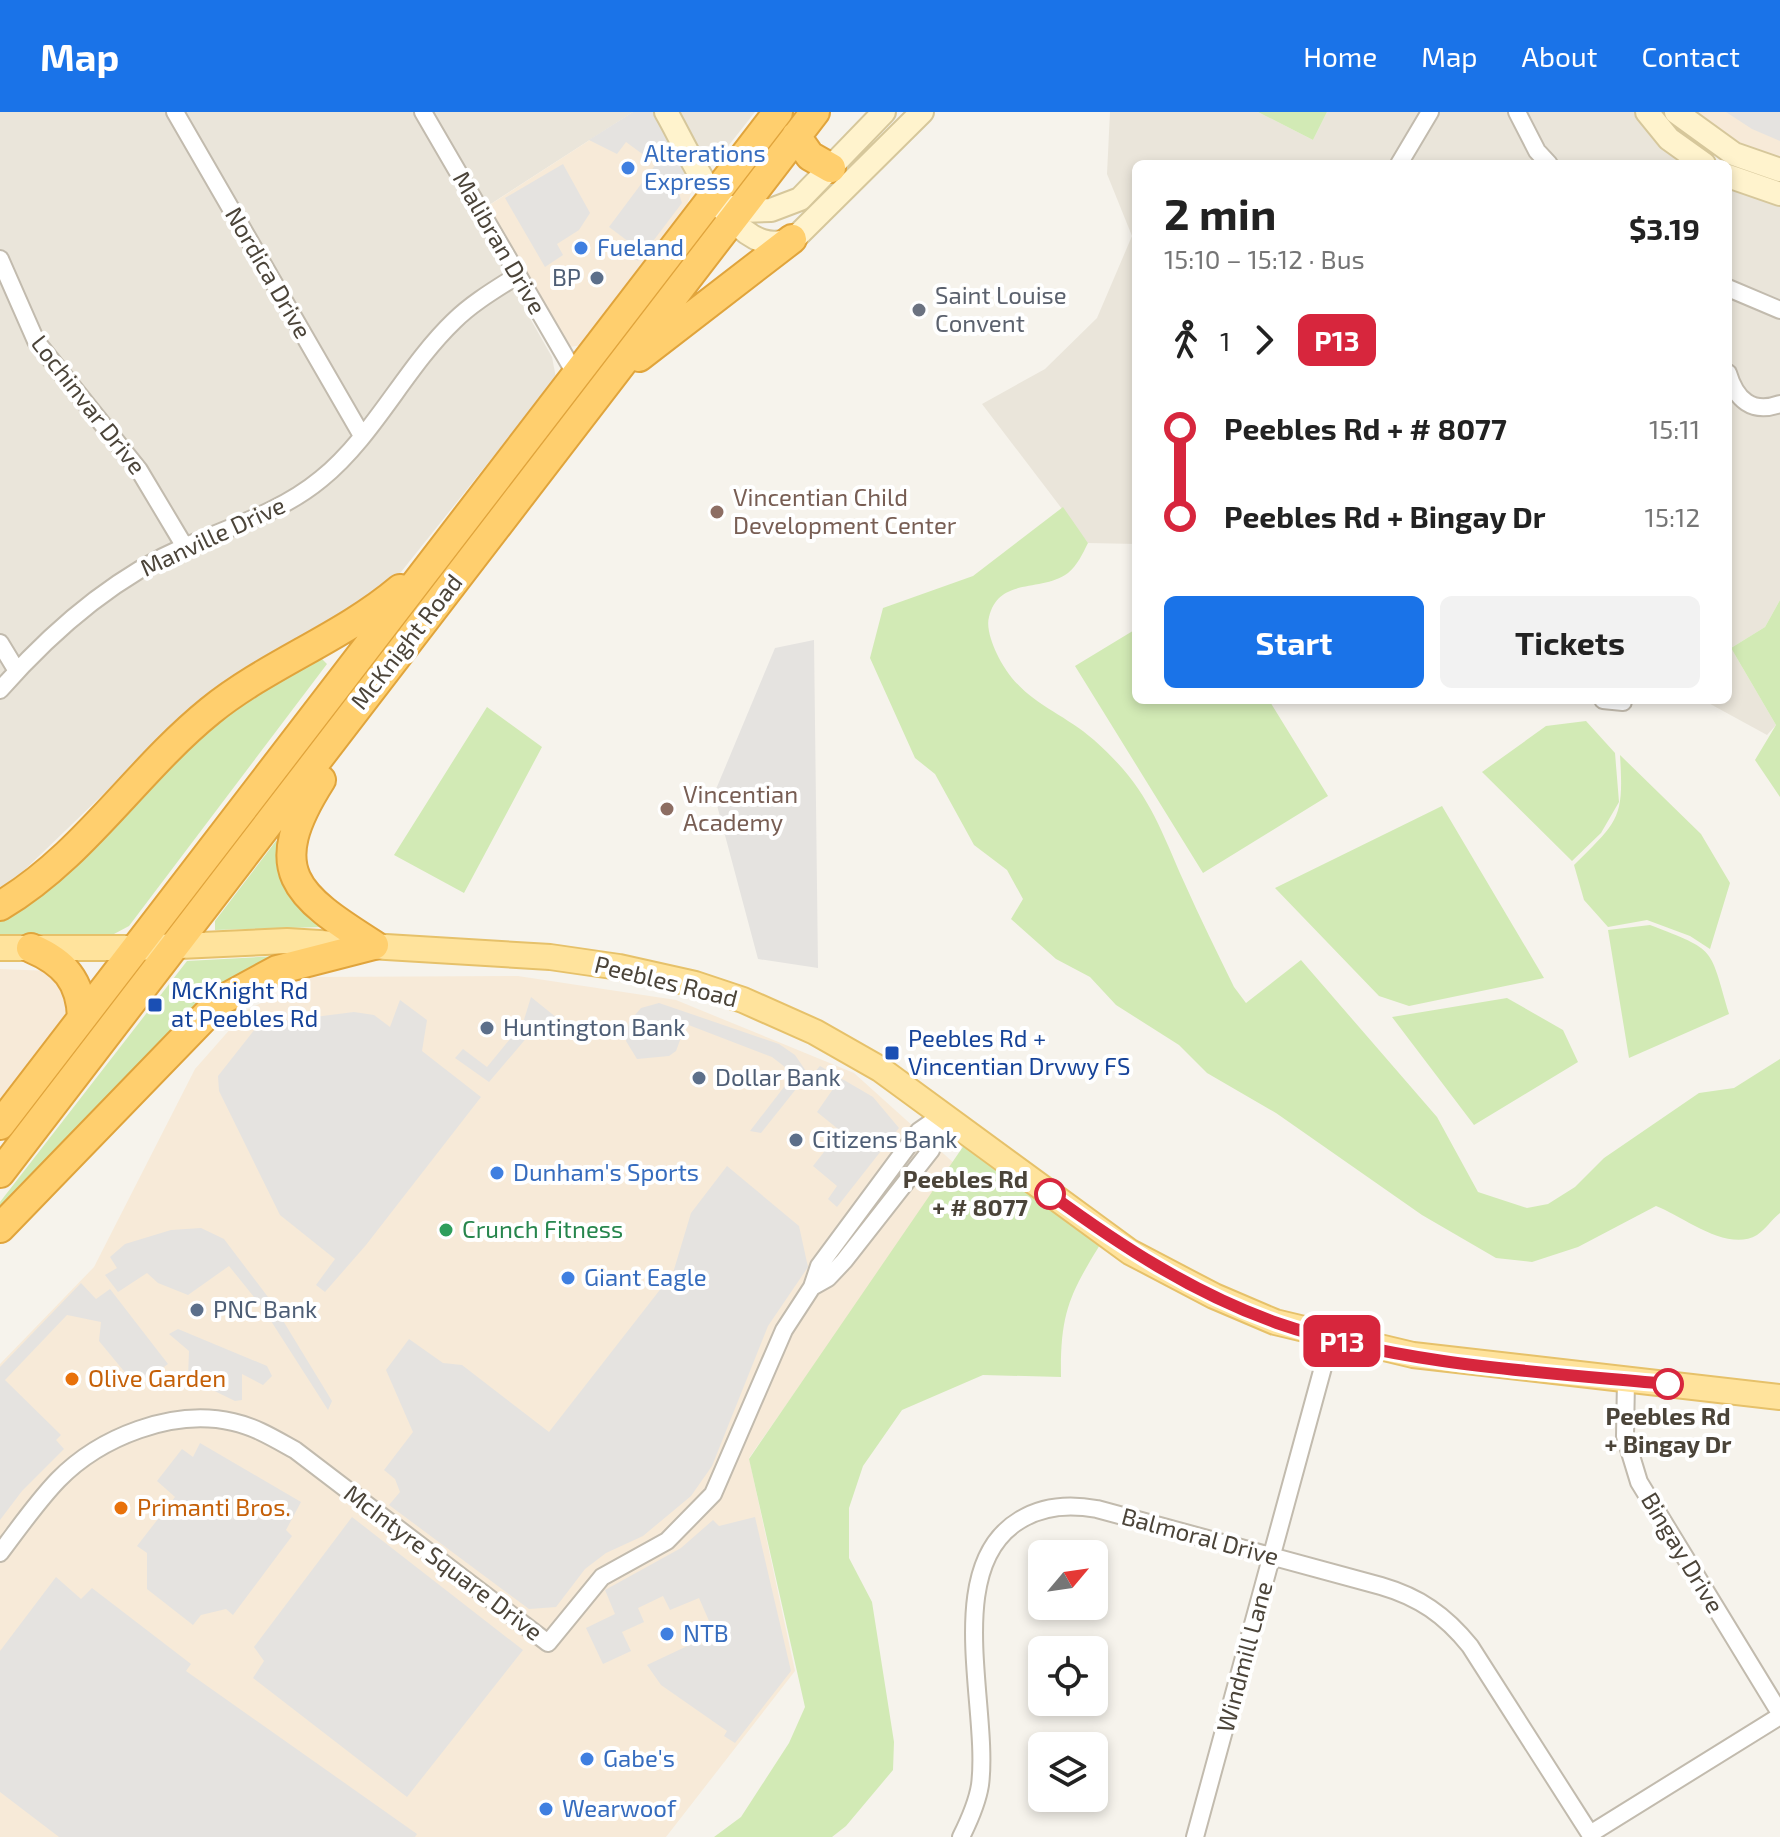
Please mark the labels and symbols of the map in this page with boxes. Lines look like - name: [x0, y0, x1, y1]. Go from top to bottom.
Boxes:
- place label: Alterations Express: [644, 138, 766, 195]
- marker: Alterations Express: [619, 159, 637, 177]
- street label: Malibran Drive: [448, 166, 553, 319]
- street label: Nordica Drive: [220, 201, 319, 343]
- place label: Fueland: [597, 232, 684, 261]
- marker: Fueland: [572, 239, 590, 257]
- place label: BP: [552, 262, 581, 291]
- marker: BP: [588, 269, 606, 287]
- place label: Saint Louise Convent: [935, 280, 1067, 337]
- marker: Saint Louise Convent: [910, 301, 928, 319]
- street label: Lochinvar Drive: [26, 329, 153, 479]
- place label: Vincentian Child Development Center: [733, 482, 957, 539]
- street label: Manville Drive: [135, 489, 289, 582]
- marker: Vincentian Child Development Center: [708, 503, 726, 521]
- street label: McKnight Road: [344, 568, 468, 715]
- place label: Vincentian Academy: [683, 779, 798, 836]
- marker: Vincentian Academy: [658, 800, 676, 818]
- street label: Peebles Road: [592, 949, 741, 1012]
- place label: McKnight Rd at Peebles Rd: [171, 975, 318, 1032]
- marker: McKnight Rd at Peebles Rd: [146, 996, 164, 1014]
- place label: Huntington Bank: [503, 1012, 685, 1041]
- marker: Huntington Bank: [478, 1019, 496, 1037]
- place label: Peebles Rd + Vincentian Drvwy FS: [908, 1023, 1130, 1080]
- marker: Peebles Rd + Vincentian Drvwy FS: [883, 1044, 901, 1062]
- place label: Dollar Bank: [715, 1062, 841, 1091]
- marker: Dollar Bank: [690, 1069, 708, 1087]
- place label: Citizens Bank: [812, 1124, 958, 1153]
- marker: Citizens Bank: [787, 1131, 805, 1149]
- place label: Dunham's Sports: [513, 1157, 699, 1186]
- marker: Dunham's Sports: [488, 1164, 506, 1182]
- place label: Peebles Rd + # 8077: [903, 1164, 1028, 1221]
- marker: Peebles Rd + # 8077: [1035, 1179, 1065, 1209]
- place label: Crunch Fitness: [462, 1214, 623, 1243]
- marker: Crunch Fitness: [437, 1221, 455, 1239]
- place label: Giant Eagle: [584, 1262, 707, 1291]
- marker: Giant Eagle: [559, 1269, 577, 1287]
- place label: PNC Bank: [213, 1294, 317, 1323]
- marker: PNC Bank: [188, 1301, 206, 1319]
- line badge: P13: [1296, 1315, 1388, 1367]
- place label: Olive Garden: [88, 1363, 226, 1392]
- marker: Peebles Rd + Bingay Dr: [1653, 1369, 1683, 1399]
- marker: Olive Garden: [63, 1370, 81, 1388]
- place label: Peebles Rd + Bingay Dr: [1605, 1401, 1732, 1458]
- street label: McIntyre Square Drive: [339, 1478, 549, 1646]
- street label: Bingay Drive: [1636, 1487, 1731, 1618]
- place label: Primanti Bros.: [137, 1492, 291, 1521]
- marker: Primanti Bros.: [112, 1499, 130, 1517]
- street label: Balmoral Drive: [1119, 1501, 1282, 1570]
- north arrow: [1028, 1540, 1108, 1620]
- street label: Windmill Lane: [1210, 1578, 1278, 1735]
- place label: NTB: [683, 1618, 729, 1647]
- marker: NTB: [658, 1625, 676, 1643]
- place label: Gabe's: [603, 1743, 675, 1772]
- marker: Gabe's: [578, 1750, 596, 1768]
- place label: Wearwoof: [562, 1793, 677, 1822]
- marker: Wearwoof: [537, 1800, 555, 1818]

